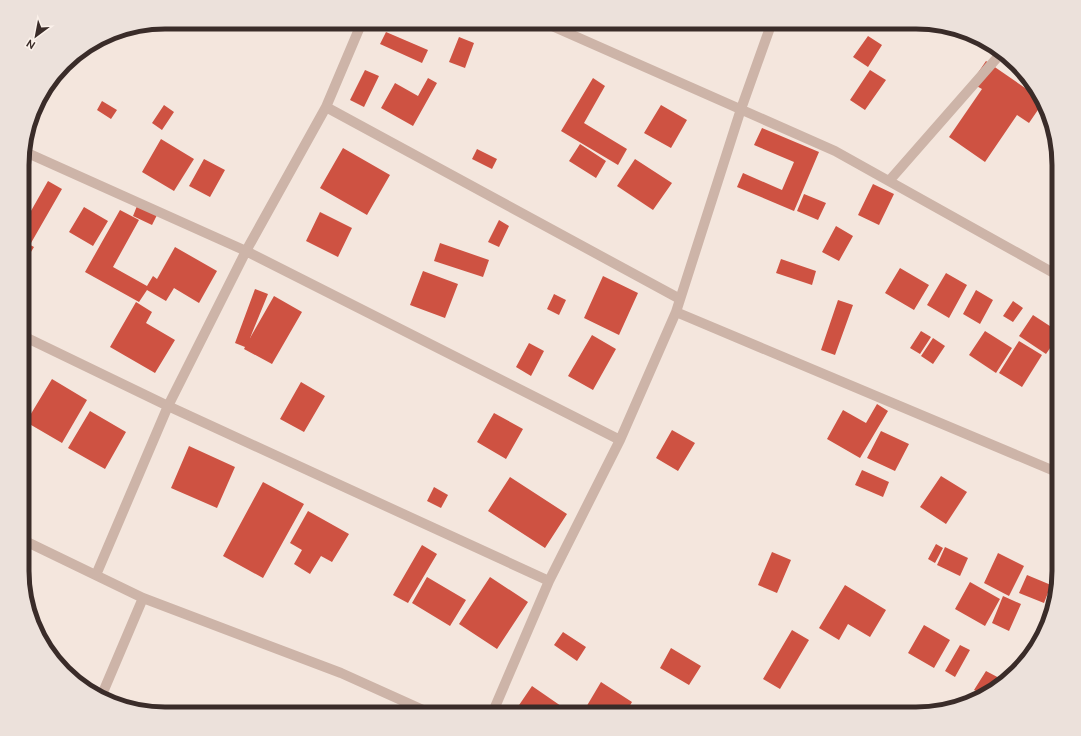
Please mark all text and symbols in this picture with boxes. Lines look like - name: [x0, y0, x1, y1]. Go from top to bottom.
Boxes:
- north arrow: [16, 16, 56, 56]
- text: N: [24, 37, 37, 52]

